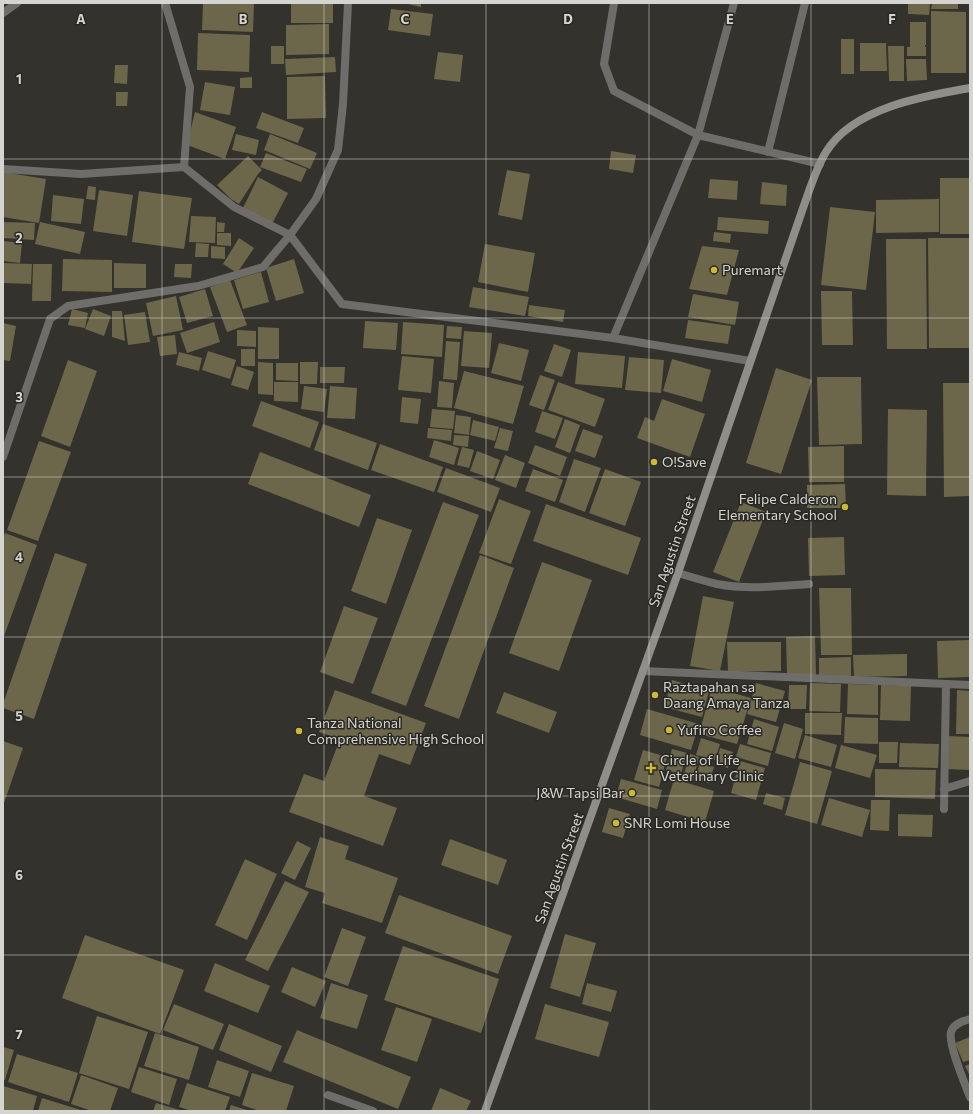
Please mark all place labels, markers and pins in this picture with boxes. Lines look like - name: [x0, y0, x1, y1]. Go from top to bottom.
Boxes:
- place label: Puremart: [722, 261, 782, 278]
- marker: Puremart: [709, 265, 719, 275]
- place label: O!Save: [662, 453, 706, 470]
- marker: O!Save: [649, 457, 659, 467]
- place label: Felipe Calderon Elementary School: [718, 490, 837, 523]
- marker: Felipe Calderon Elementary School: [840, 502, 850, 512]
- place label: Raztapahan sa Daang Amaya Tanza: [663, 678, 790, 711]
- marker: Raztapahan sa Daang Amaya Tanza: [650, 690, 660, 700]
- place label: Tanza National Comprehensive High School: [307, 714, 484, 747]
- place label: Yufiro Coffee: [677, 721, 762, 738]
- marker: Yufiro Coffee: [664, 725, 674, 735]
- marker: Tanza National Comprehensive High School: [294, 726, 304, 736]
- place label: Circle of Life Veterinary Clinic: [660, 751, 764, 784]
- marker: Circle of Life Veterinary Clinic: [645, 762, 657, 774]
- place label: J&W Tapsi Bar: [536, 784, 624, 801]
- marker: J&W Tapsi Bar: [627, 788, 637, 798]
- place label: SNR Lomi House: [624, 814, 730, 831]
- marker: SNR Lomi House: [611, 818, 621, 828]

